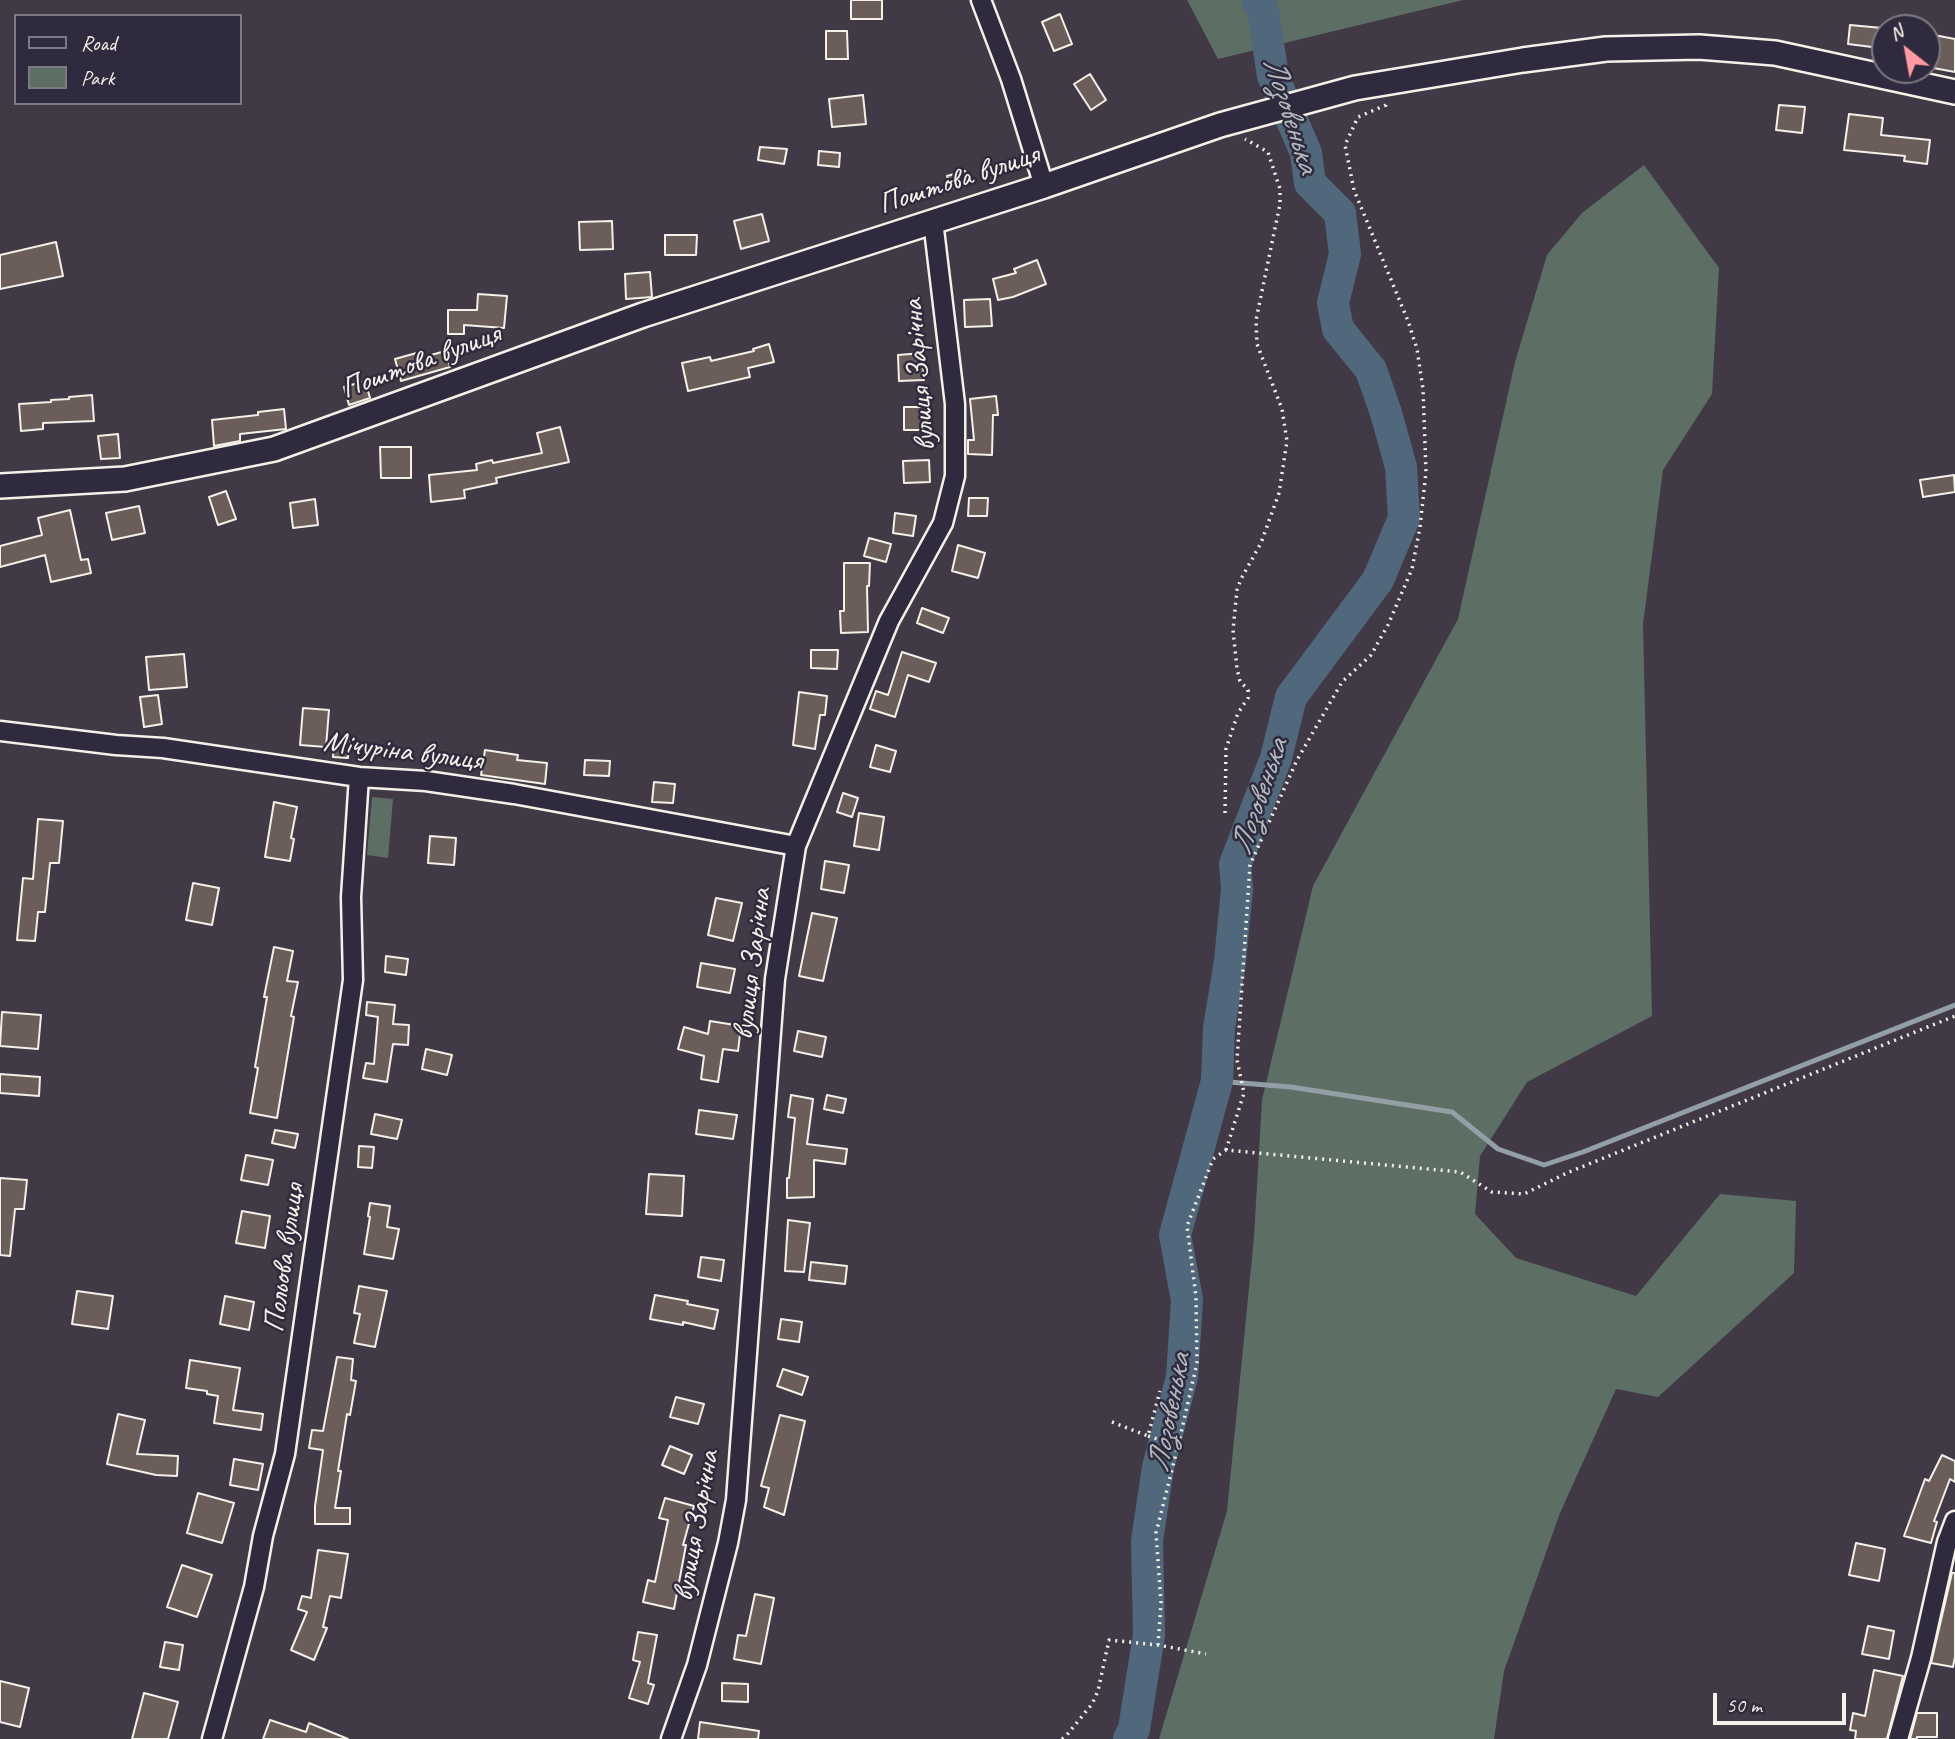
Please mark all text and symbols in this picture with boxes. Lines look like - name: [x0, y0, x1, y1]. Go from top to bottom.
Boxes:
- legend: [14, 14, 242, 105]
- north arrow: [1871, 14, 1941, 84]
- text: N: [1885, 19, 1907, 46]
- text: Road: [81, 30, 116, 56]
- water label: Лозовенька: [1253, 52, 1327, 178]
- text: Park: [81, 65, 114, 91]
- street label: Поштова вулиця: [874, 137, 1044, 223]
- street label: вулиця Зарічна: [895, 298, 945, 452]
- street label: Поштова вулиця: [336, 317, 506, 407]
- street label: Мічуріна вулиця: [321, 724, 485, 780]
- water label: Лозовенька: [1222, 734, 1298, 860]
- street label: вулиця Зарічна: [726, 886, 780, 1042]
- street label: Польова вулиця: [257, 1181, 313, 1335]
- water label: Лозовенька: [1140, 1351, 1200, 1475]
- street label: вулиця Зарічна: [666, 1448, 728, 1604]
- scale bar: [1717, 1680, 1850, 1724]
- text: 50 m: [1726, 1692, 1762, 1718]

